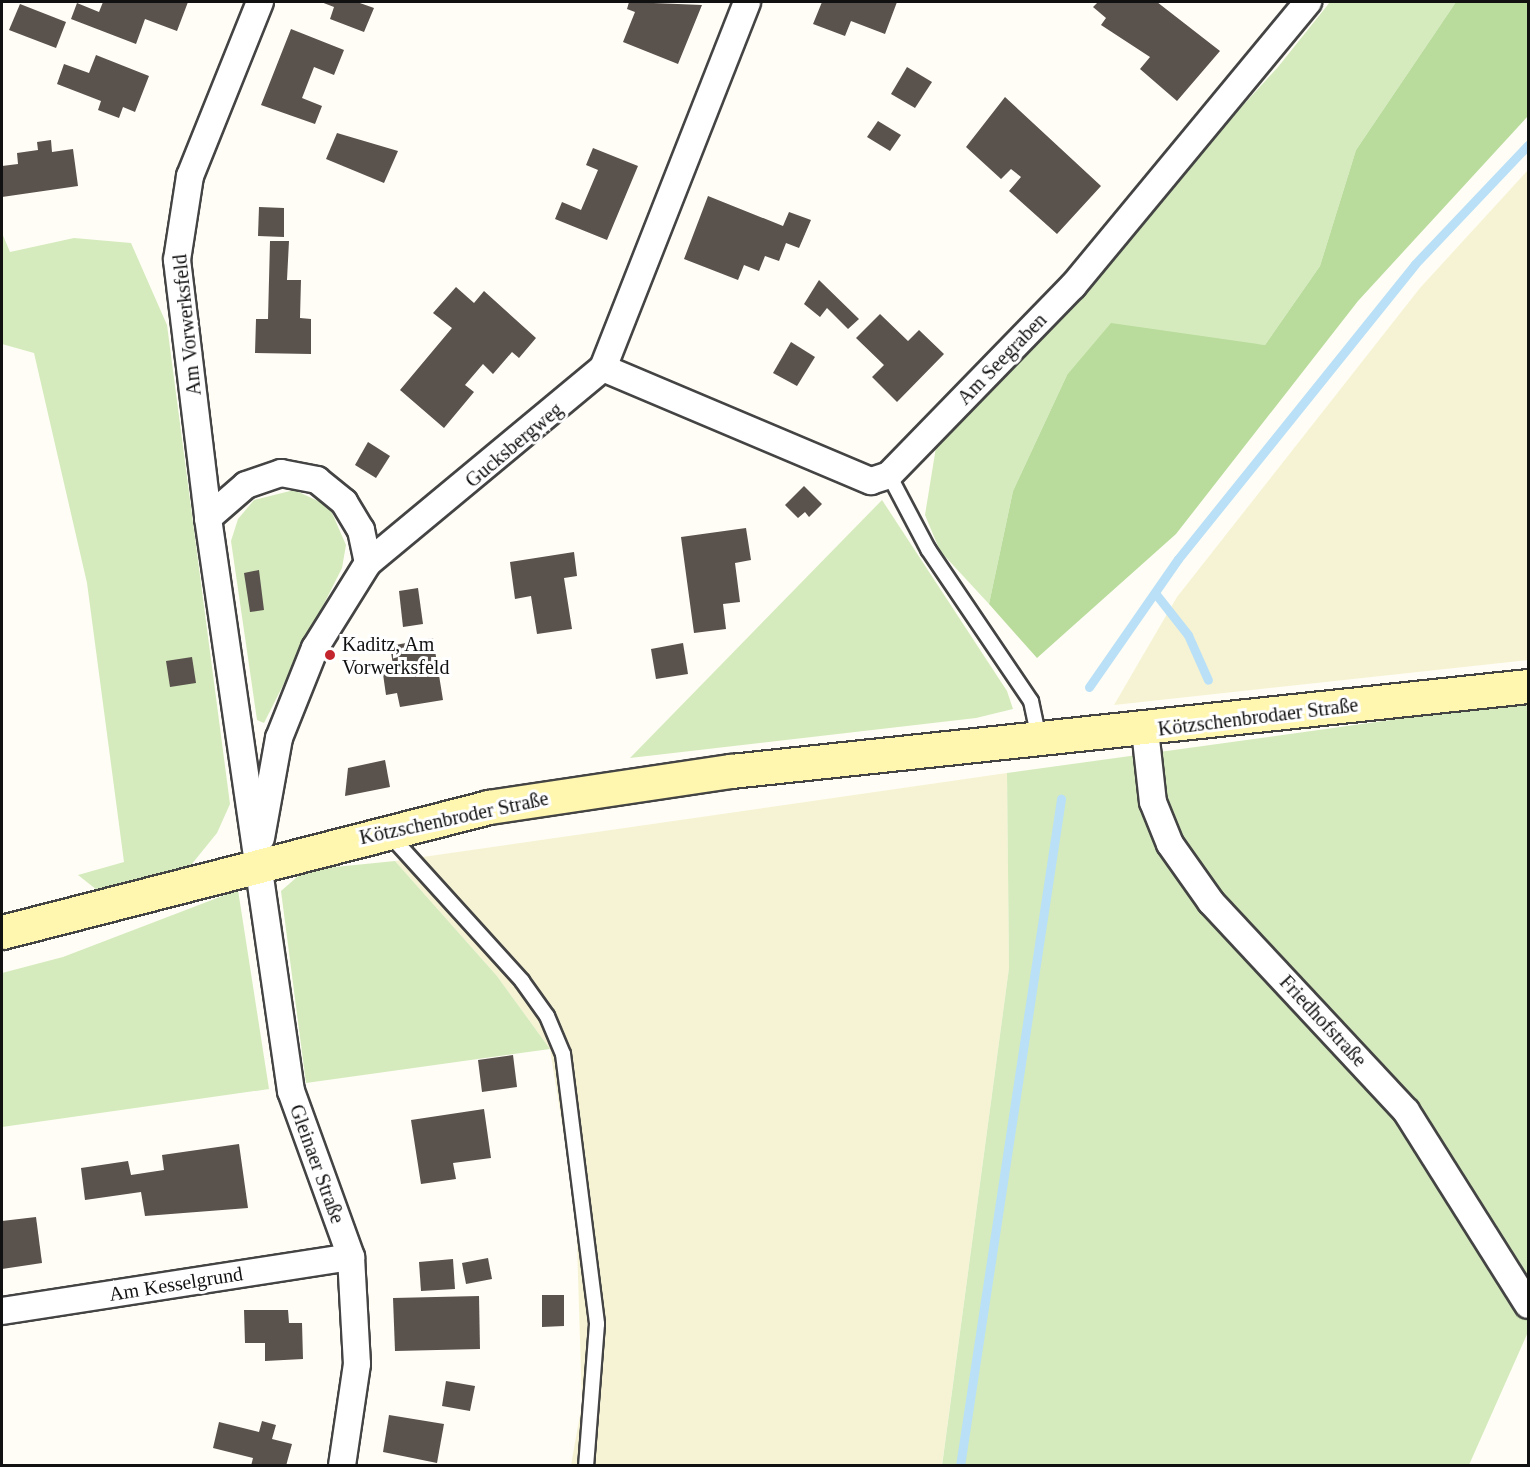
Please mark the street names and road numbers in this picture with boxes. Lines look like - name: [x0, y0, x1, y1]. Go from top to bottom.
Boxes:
- street label: Am Vorwerksfeld: [168, 253, 206, 397]
- street label: Am Seegraben: [952, 308, 1052, 410]
- street label: Gucksbergweg: [460, 397, 568, 493]
- street label: Kötzschenbrodaer Straße: [1156, 693, 1360, 741]
- street label: Kötzschenbroder Straße: [357, 786, 551, 850]
- street label: Friedhofstraße: [1274, 970, 1372, 1072]
- street label: Gleinaer Straße: [284, 1101, 350, 1227]
- street label: Am Kesselgrund: [107, 1262, 245, 1306]

